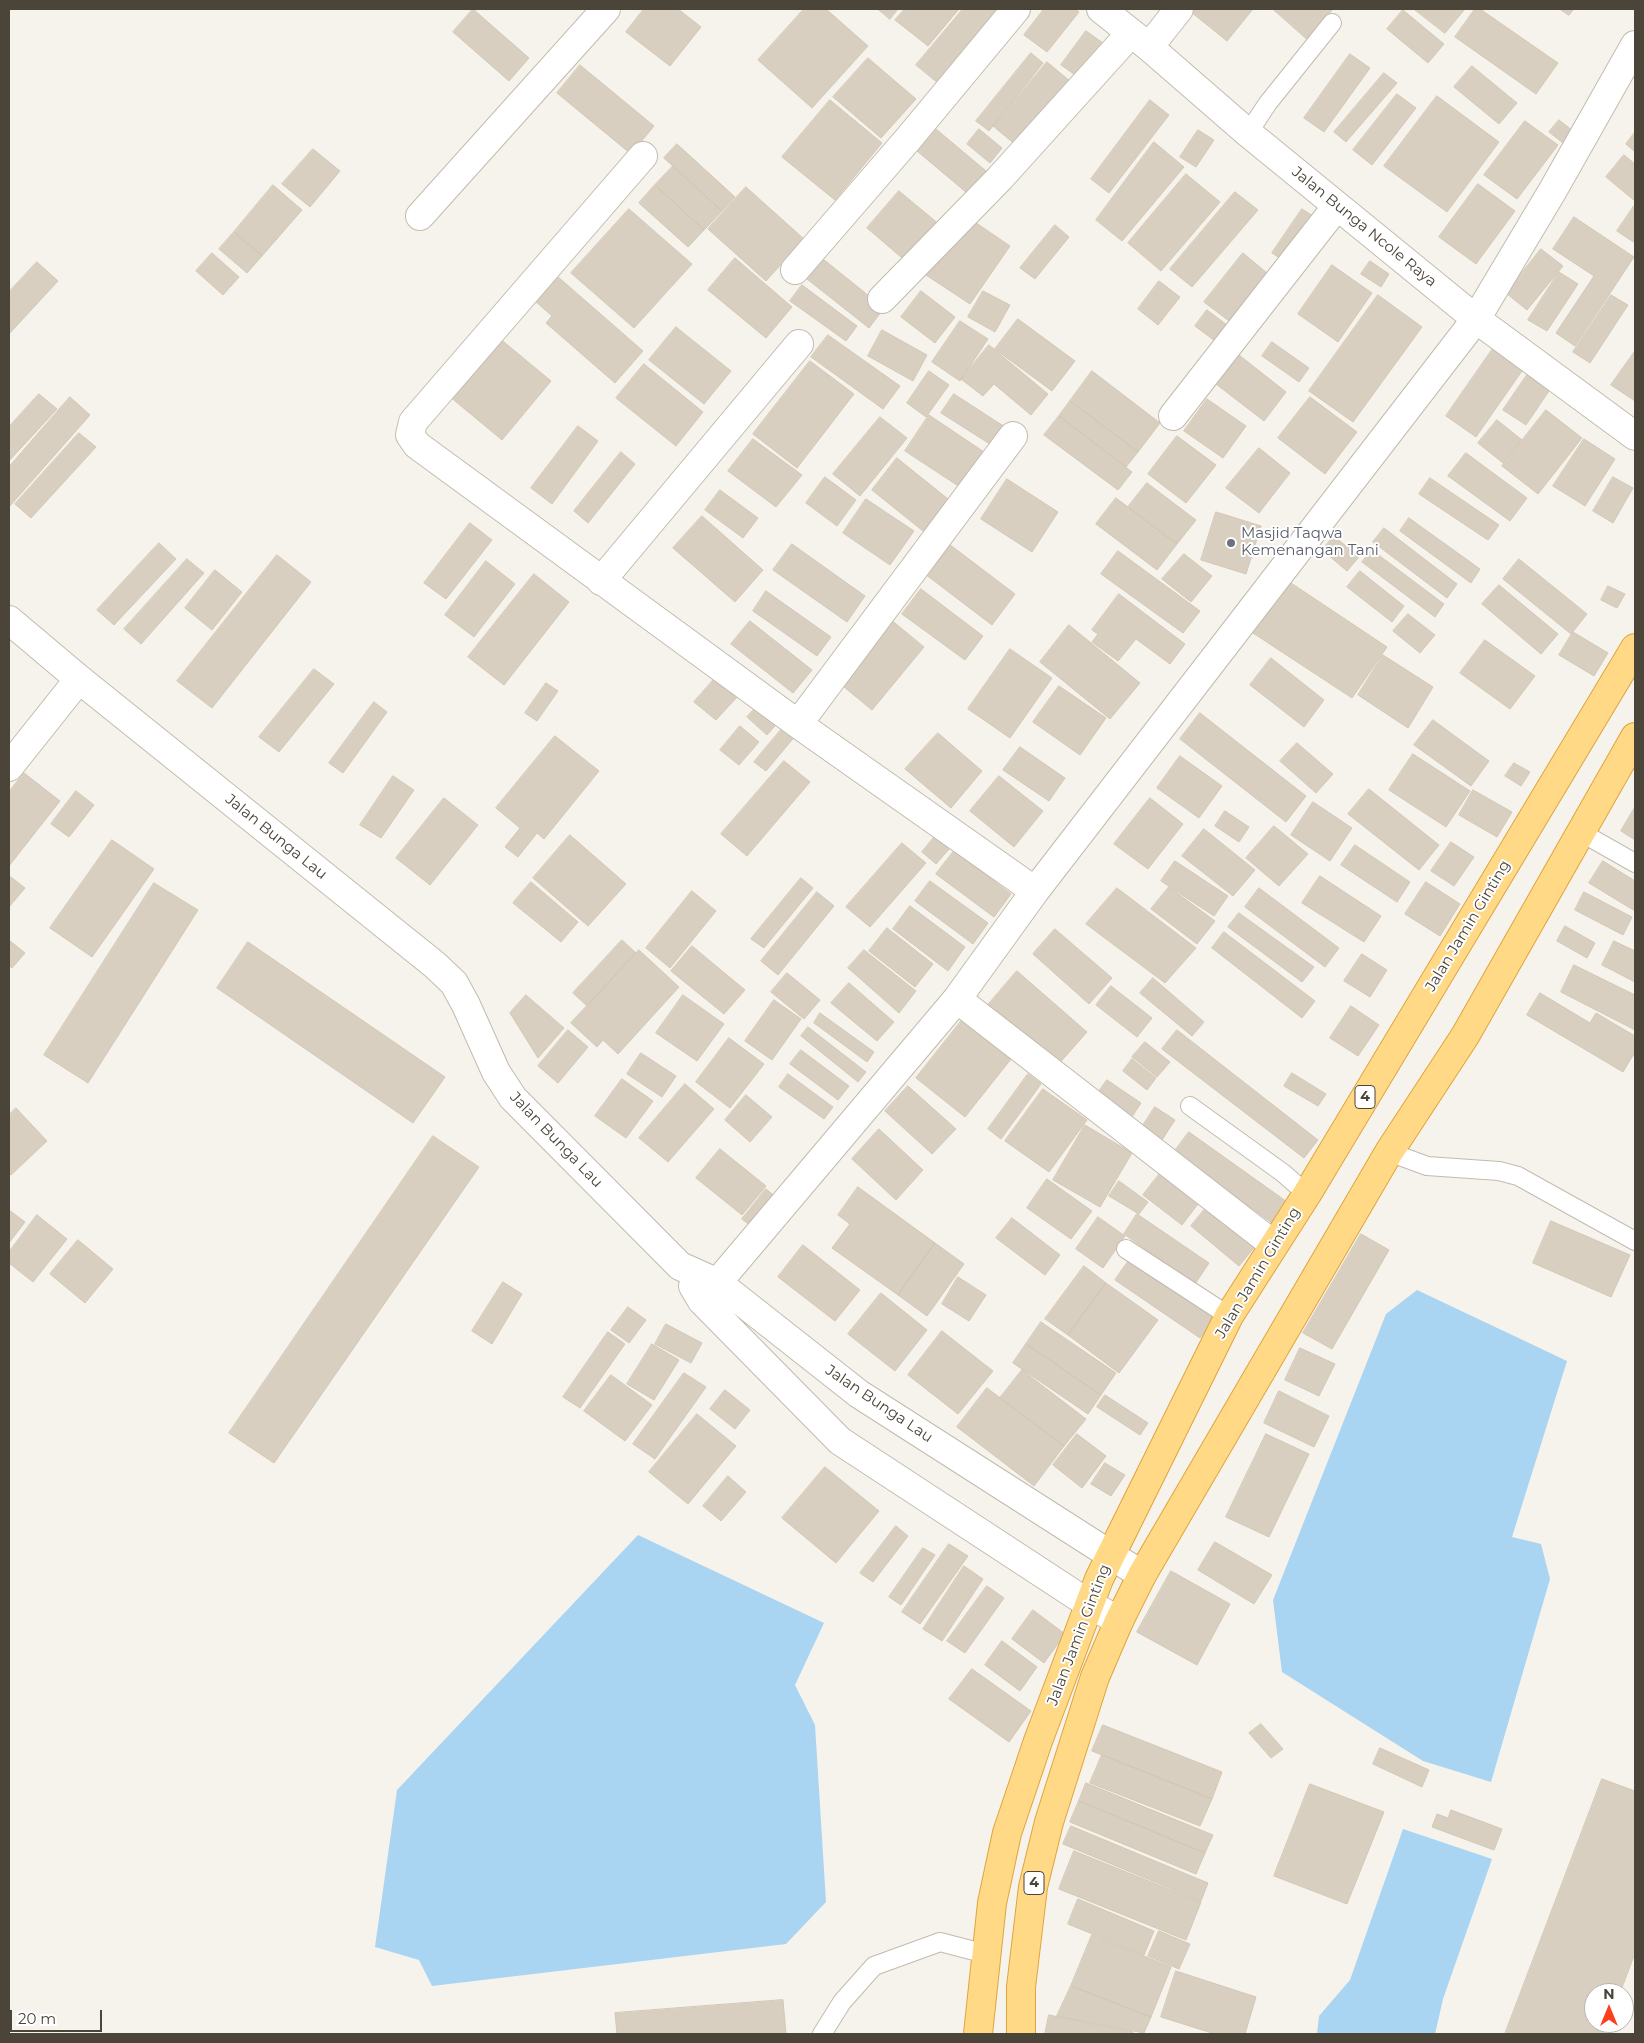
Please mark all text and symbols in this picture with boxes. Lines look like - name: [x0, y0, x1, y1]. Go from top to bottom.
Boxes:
- street label: Jalan Bunga Ncole Raya: [1288, 163, 1440, 291]
- place label: Masjid Taqwa Kemenangan Tani: [1241, 525, 1379, 560]
- marker: Masjid Taqwa Kemenangan Tani: [1225, 537, 1237, 549]
- street label: Jalan Bunga Lau: [222, 790, 330, 884]
- street label: Jalan Jamin Ginting: [1422, 857, 1514, 995]
- road number: 4: [1355, 1086, 1375, 1108]
- street label: Jalan Bunga Lau: [506, 1089, 606, 1191]
- street label: Jalan Jamin Ginting: [1212, 1204, 1304, 1342]
- street label: Jalan Bunga Lau: [822, 1361, 936, 1447]
- street label: Jalan Jamin Ginting: [1044, 1562, 1114, 1708]
- road number: 4: [1024, 1872, 1044, 1895]
- north arrow: [1584, 1983, 1634, 2033]
- text: N: [1603, 1985, 1615, 2003]
- scale bar: [12, 2000, 105, 2032]
- text: 20 m: [18, 2009, 56, 2028]

